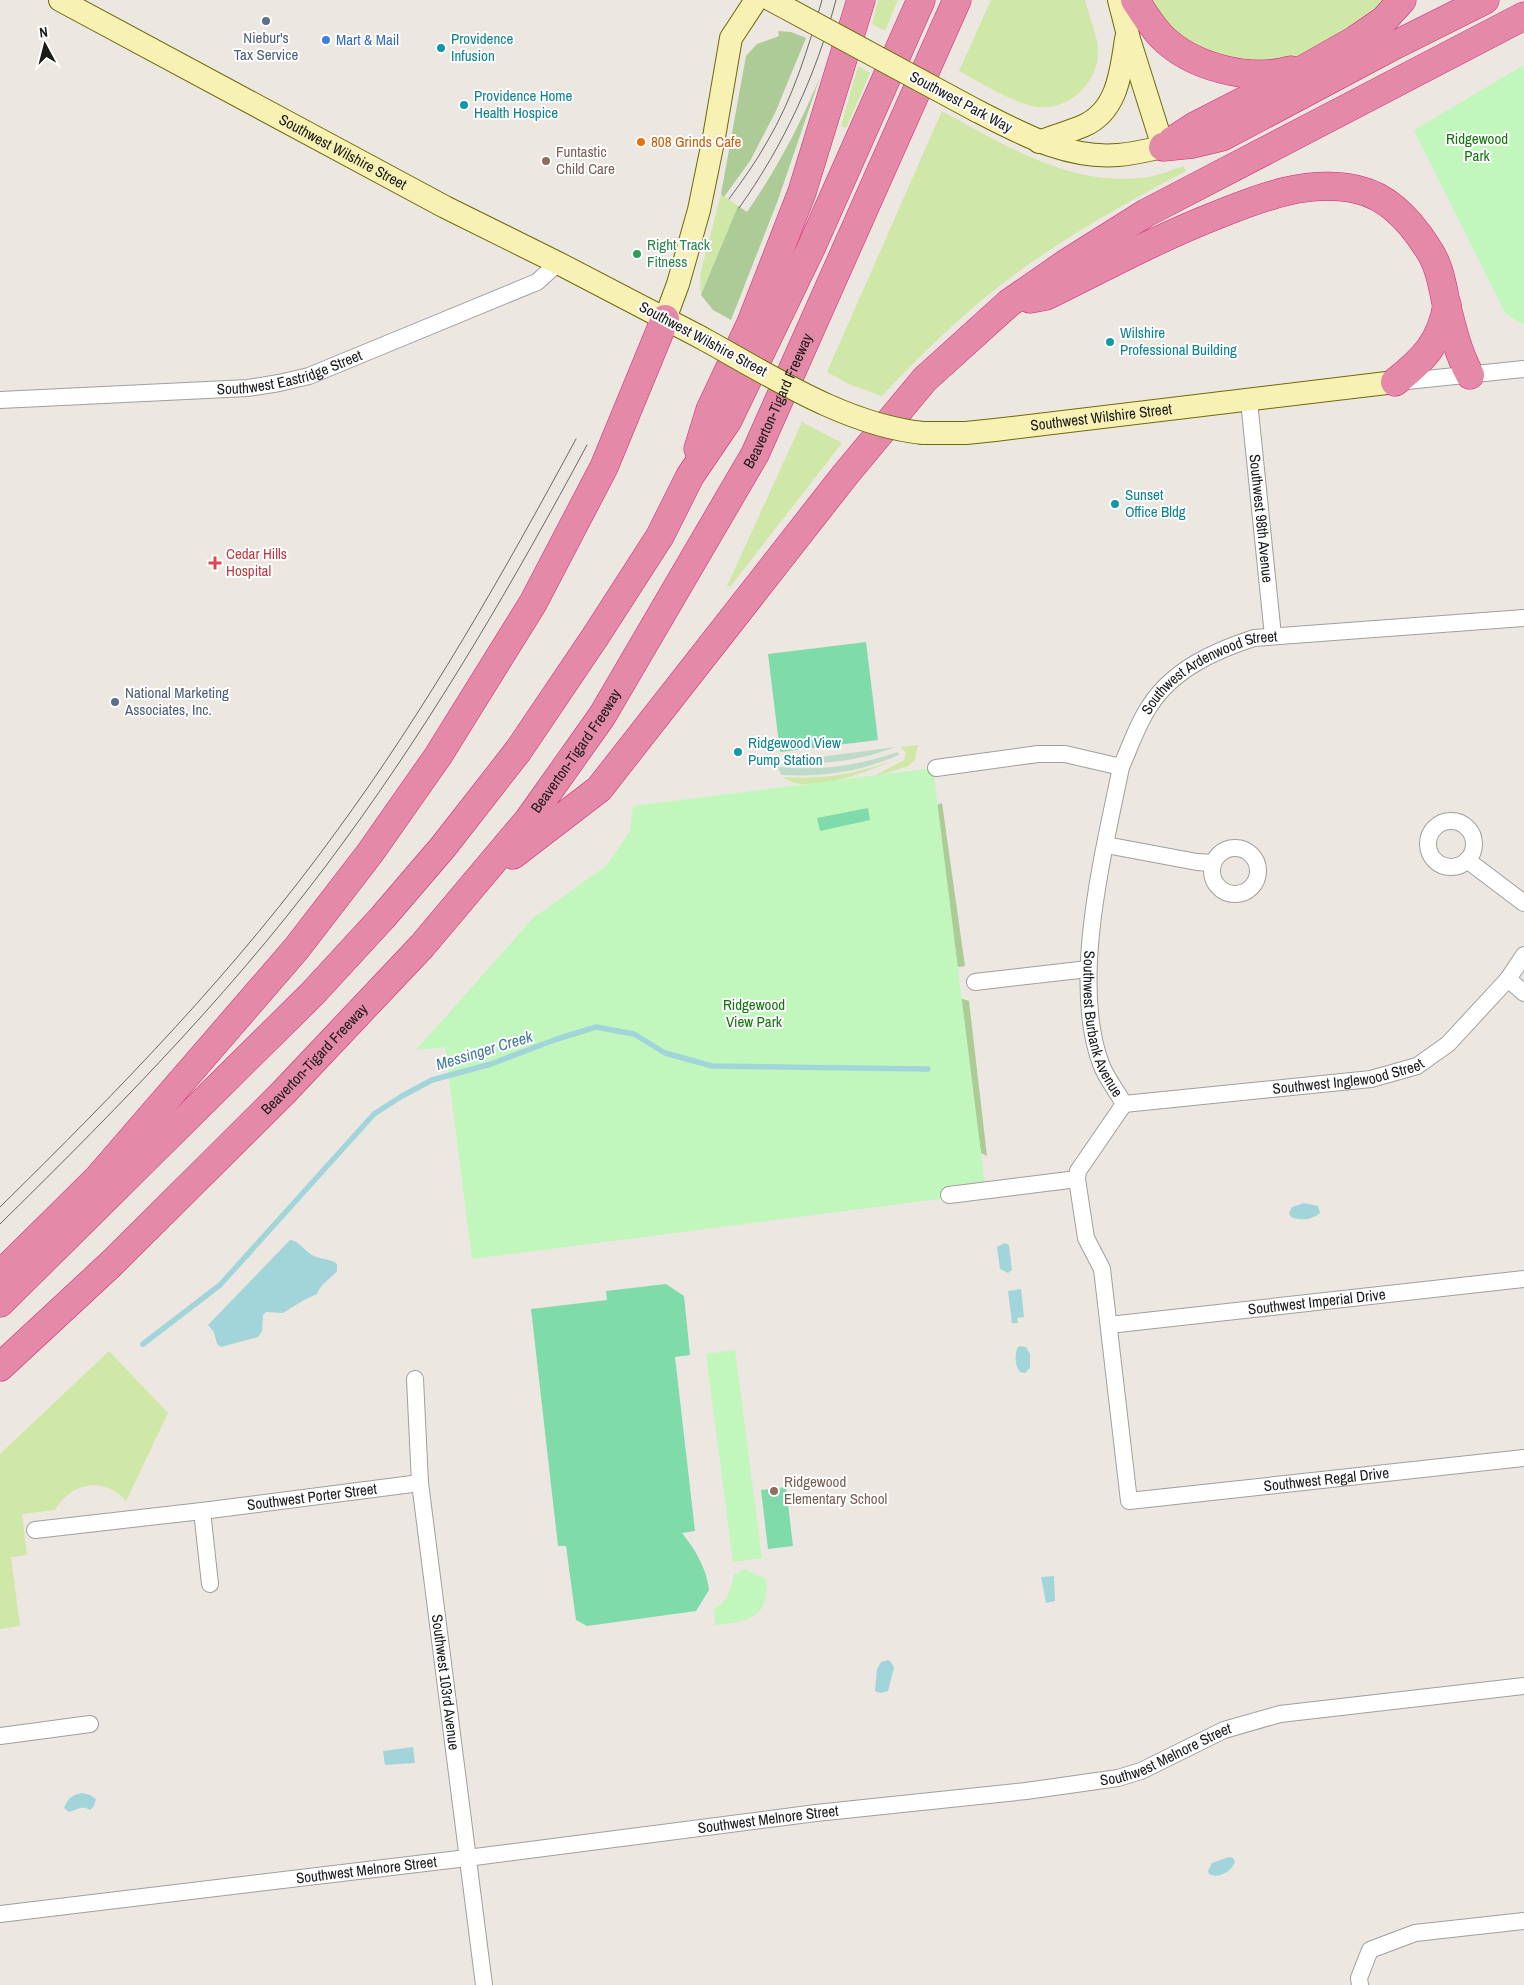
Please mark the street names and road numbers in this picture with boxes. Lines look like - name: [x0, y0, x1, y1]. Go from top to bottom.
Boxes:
- street label: Southwest Park Way: [906, 66, 1017, 138]
- street label: Southwest Wilshire Street: [275, 109, 411, 195]
- street label: Southwest Wilshire Street: [636, 296, 771, 381]
- street label: Beaverton-Tigard Freeway: [738, 329, 818, 472]
- street label: Southwest Eastridge Street: [216, 344, 366, 399]
- street label: Southwest Wilshire Street: [1029, 398, 1174, 436]
- street label: Southwest 98th Avenue: [1244, 453, 1279, 584]
- street label: Southwest Ardenwood Street: [1136, 625, 1279, 718]
- street label: Beaverton-Tigard Freeway: [526, 684, 626, 817]
- street label: Southwest Burbank Avenue: [1078, 950, 1128, 1101]
- street label: Beaverton-Tigard Freeway: [256, 998, 373, 1119]
- street label: Southwest Inglewood Street: [1271, 1053, 1429, 1099]
- street label: Southwest Imperial Drive: [1247, 1283, 1387, 1320]
- street label: Southwest Regal Drive: [1263, 1462, 1390, 1496]
- street label: Southwest Porter Street: [246, 1478, 379, 1515]
- street label: Southwest 103rd Avenue: [427, 1613, 465, 1751]
- street label: Southwest Melnore Street: [1099, 1717, 1234, 1790]
- street label: Southwest Melnore Street: [697, 1800, 840, 1838]
- street label: Southwest Melnore Street: [295, 1851, 438, 1888]

